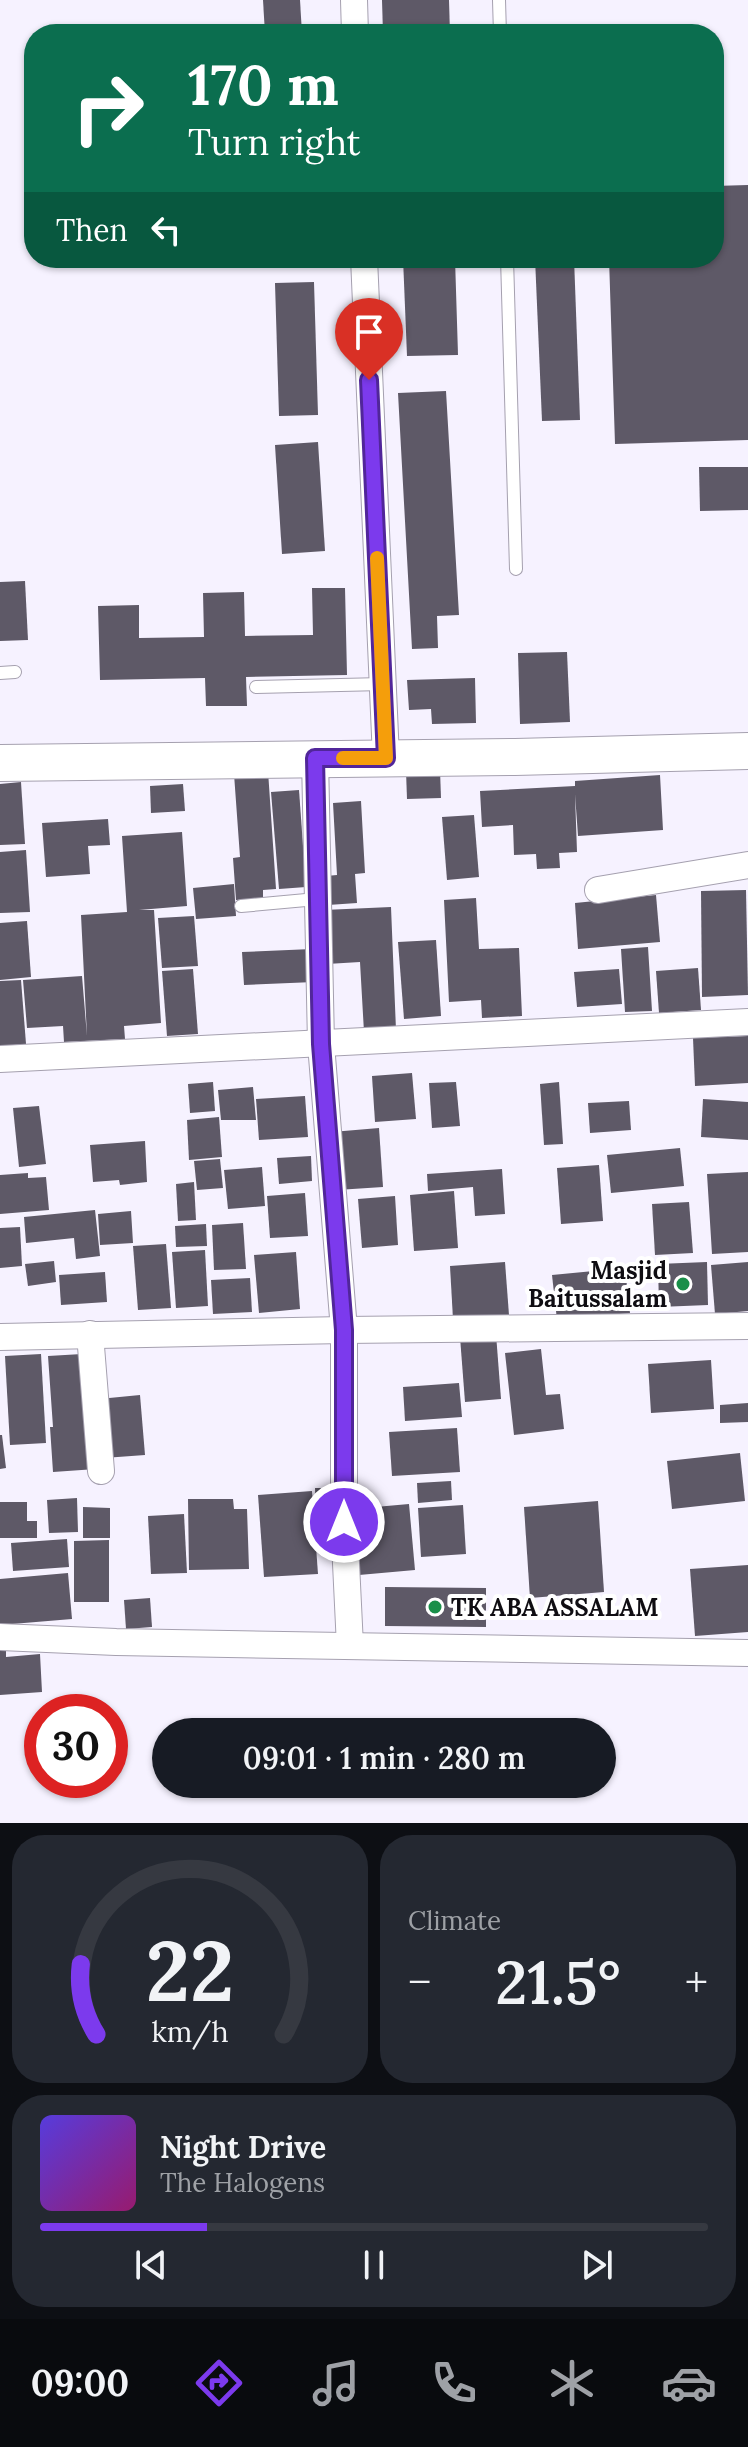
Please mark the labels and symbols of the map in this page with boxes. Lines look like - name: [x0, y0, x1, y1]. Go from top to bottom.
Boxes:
- pin: [335, 298, 403, 380]
- place label: Masjid Baitussalam: [528, 1255, 667, 1314]
- marker: Masjid Baitussalam: [674, 1275, 692, 1293]
- position arrow: [302, 1480, 386, 1564]
- place label: TK ABA ASSALAM: [451, 1592, 659, 1623]
- marker: TK ABA ASSALAM: [426, 1598, 444, 1616]
- speed limit sign: 30: [24, 1694, 128, 1798]

